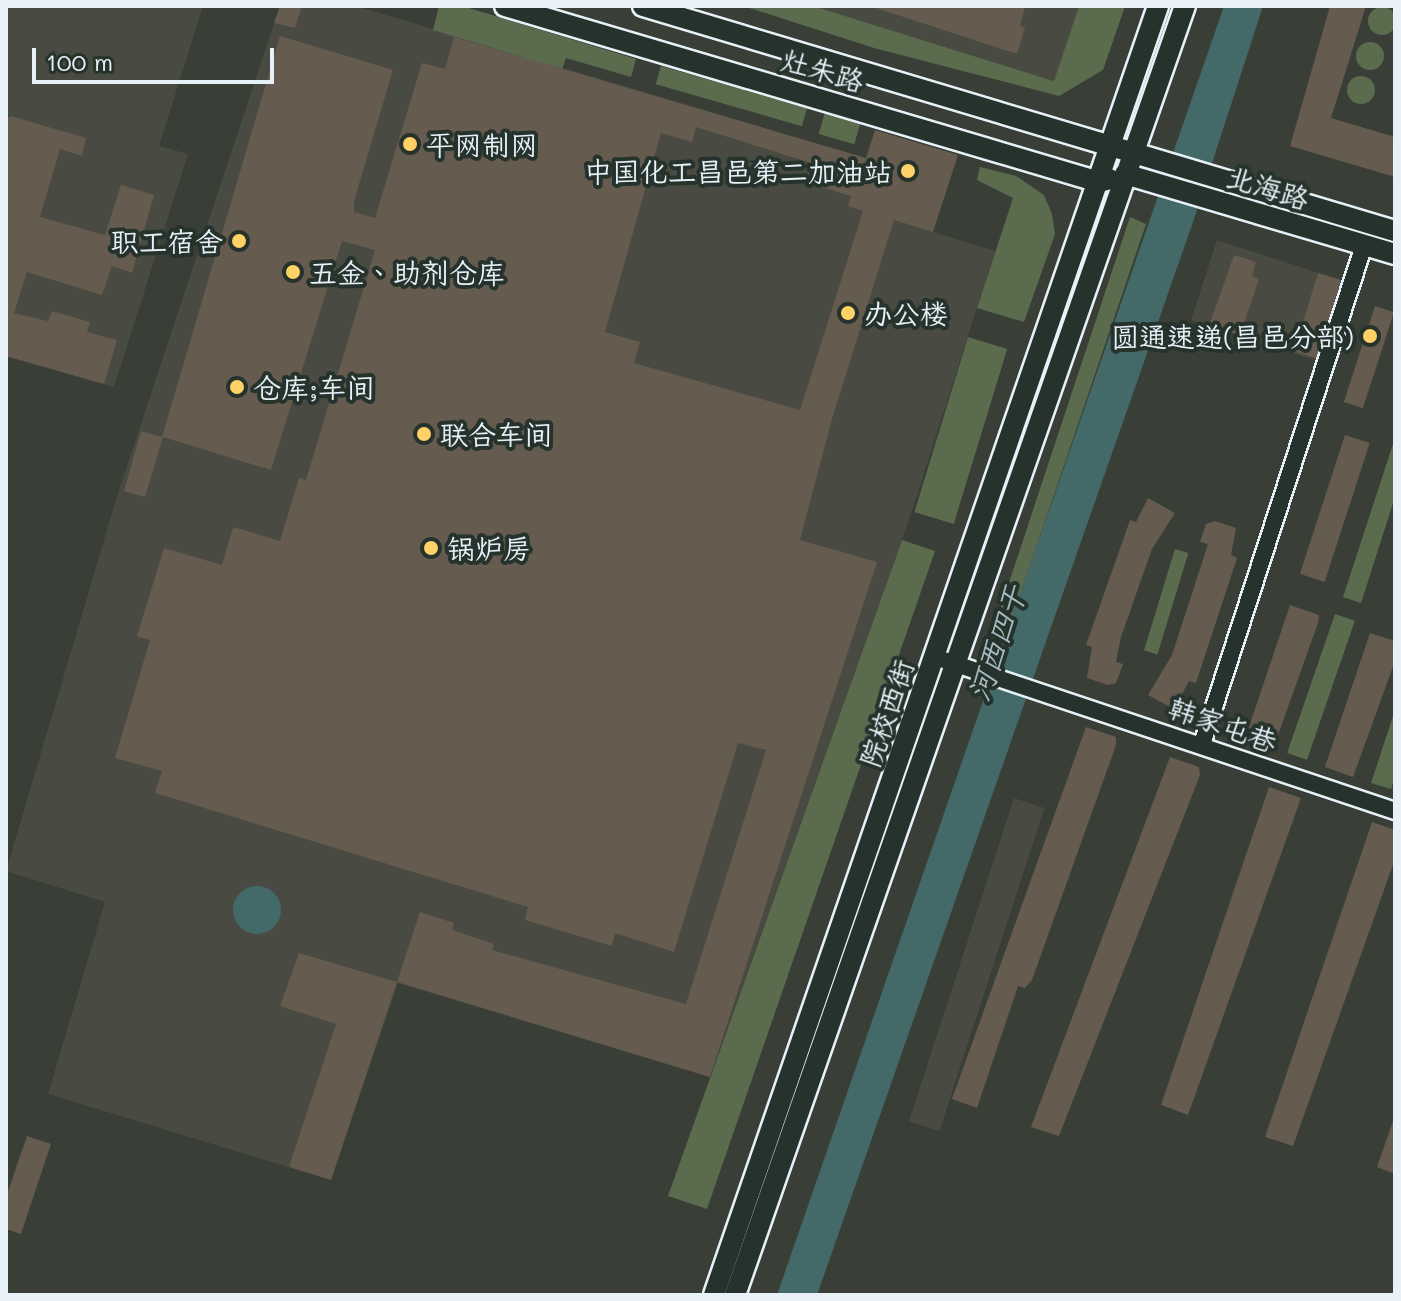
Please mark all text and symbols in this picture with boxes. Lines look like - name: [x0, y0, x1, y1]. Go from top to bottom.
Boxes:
- scale bar: [36, 32, 278, 82]
- street label: 灶朱路: [778, 42, 868, 98]
- text: 100 m: [46, 46, 113, 77]
- place label: 平网制网: [426, 127, 538, 161]
- marker: 平网制网: [401, 135, 419, 153]
- place label: 中国化工昌邑第二加油站: [584, 154, 892, 188]
- street label: 北海路: [1223, 159, 1313, 215]
- marker: 中国化工昌邑第二加油站: [899, 162, 917, 180]
- place label: 职工宿舍: [111, 224, 223, 258]
- marker: 职工宿舍: [230, 232, 248, 250]
- place label: 五金、助剂仓库: [309, 255, 505, 289]
- marker: 五金、助剂仓库: [284, 263, 302, 281]
- place label: 办公楼: [864, 296, 948, 330]
- marker: 办公楼: [839, 304, 857, 322]
- place label: 圆通速递(昌邑分部): [1111, 319, 1354, 353]
- marker: 圆通速递(昌邑分部): [1361, 327, 1379, 345]
- place label: 仓库;车间: [253, 370, 374, 404]
- marker: 仓库;车间: [228, 378, 246, 396]
- place label: 联合车间: [440, 417, 552, 451]
- marker: 联合车间: [415, 425, 433, 443]
- place label: 锅炉房: [447, 531, 531, 565]
- marker: 锅炉房: [422, 539, 440, 557]
- water label: 河西四干: [959, 580, 1033, 706]
- street label: 院校西街: [852, 655, 920, 771]
- street label: 韩家屯巷: [1165, 690, 1281, 758]

